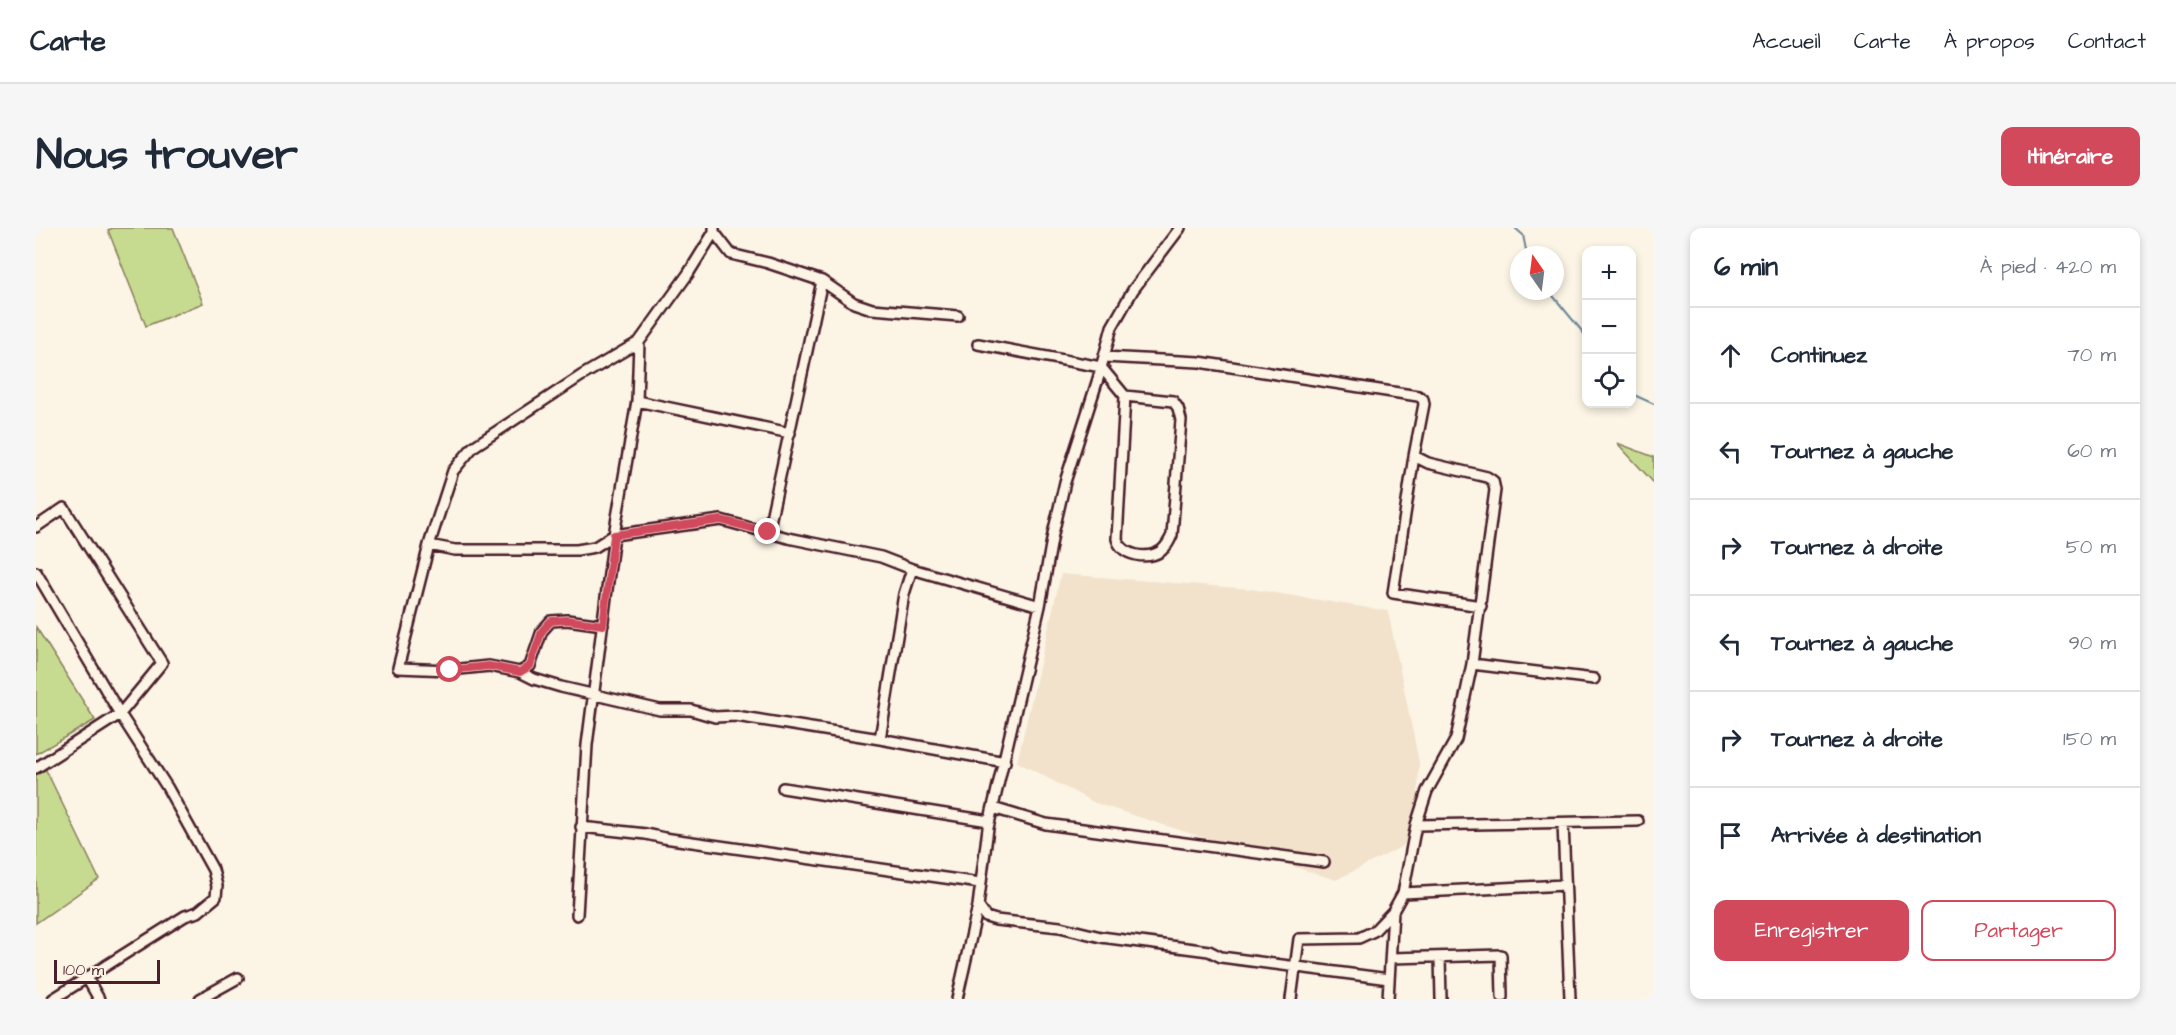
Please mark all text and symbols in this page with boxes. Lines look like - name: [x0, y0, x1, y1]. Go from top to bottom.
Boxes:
- text: Carte: [30, 22, 106, 61]
- text: Accueil: [1752, 27, 1821, 56]
- text: Carte: [1854, 27, 1911, 56]
- text: À propos: [1944, 27, 2035, 56]
- text: Contact: [2068, 27, 2146, 56]
- text: Nous trouver: [36, 127, 298, 185]
- button: Itinéraire: [2001, 127, 2140, 186]
- north arrow: [1510, 246, 1564, 300]
- map controls: [1582, 246, 1636, 408]
- button: +: [1582, 246, 1636, 300]
- text: 6 min: [1714, 249, 1778, 285]
- text: À pied · 420 m: [1980, 253, 2116, 281]
- button: −: [1582, 300, 1636, 354]
- icon: ahead: [1714, 339, 1747, 372]
- text: Continuez: [1771, 340, 1867, 371]
- text: 70 m: [2068, 341, 2116, 369]
- button: locate: [1582, 354, 1636, 408]
- icon: left: [1714, 435, 1747, 468]
- text: Tournez à gauche: [1771, 436, 1953, 467]
- text: 60 m: [2067, 437, 2116, 465]
- route end: [754, 518, 780, 544]
- icon: right: [1714, 531, 1747, 564]
- text: Tournez à droite: [1771, 532, 1943, 563]
- text: 50 m: [2066, 533, 2116, 561]
- icon: left: [1714, 627, 1747, 660]
- text: Tournez à gauche: [1771, 628, 1953, 659]
- text: 90 m: [2068, 629, 2116, 657]
- route start: [436, 656, 462, 682]
- icon: right: [1714, 723, 1747, 756]
- text: Tournez à droite: [1771, 724, 1943, 755]
- text: 150 m: [2063, 725, 2116, 753]
- icon: arrive: [1714, 819, 1747, 852]
- text: Arrivée à destination: [1771, 820, 1981, 851]
- button: Enregistrer: [1714, 900, 1909, 961]
- button: Partager: [1921, 900, 2116, 961]
- scale bar: [54, 957, 160, 984]
- text: 100 m: [63, 959, 104, 981]

